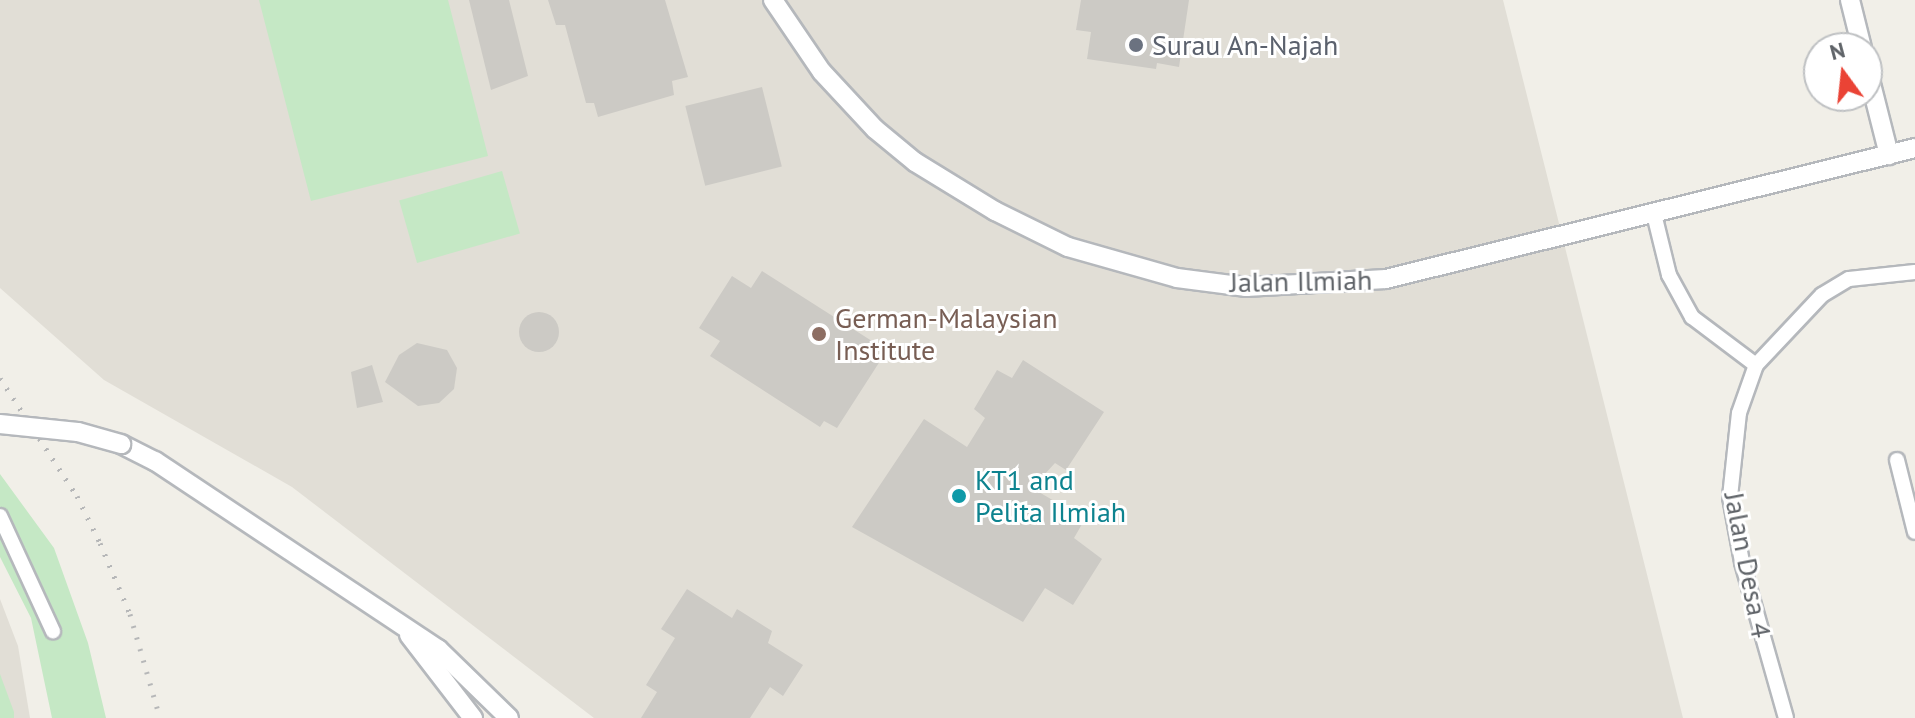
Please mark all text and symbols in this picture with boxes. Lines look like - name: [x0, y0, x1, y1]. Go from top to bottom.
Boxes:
- place label: Surau An-Najah: [1152, 28, 1339, 62]
- north arrow: [1803, 32, 1883, 112]
- text: N: [1827, 35, 1848, 66]
- marker: Surau An-Najah: [1127, 36, 1145, 54]
- street label: Jalan Ilmiah: [1229, 263, 1373, 299]
- place label: German-Malaysian Institute: [835, 301, 1058, 367]
- marker: German-Malaysian Institute: [810, 325, 828, 343]
- place label: KT1 and Pelita Ilmiah: [975, 463, 1126, 529]
- marker: KT1 and Pelita Ilmiah: [950, 487, 968, 505]
- street label: Jalan Desa 4: [1717, 489, 1779, 641]

